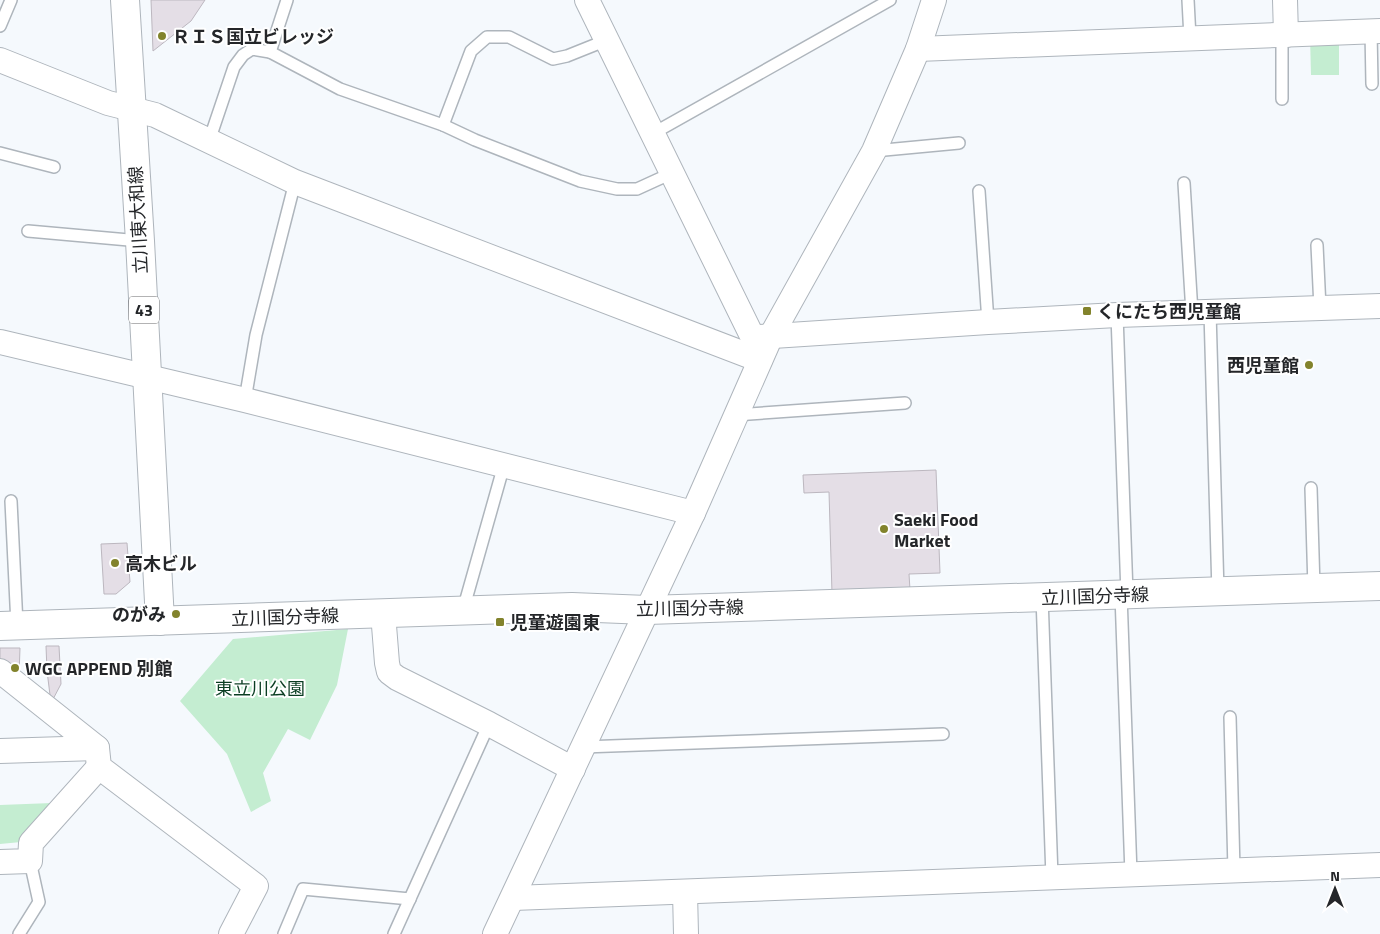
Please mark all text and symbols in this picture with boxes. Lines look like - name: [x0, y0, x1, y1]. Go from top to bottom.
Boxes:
- place label: ＲＩＳ国立ビレッジ: [172, 23, 334, 50]
- marker: ＲＩＳ国立ビレッジ: [156, 30, 168, 42]
- street label: 立川東大和線: [122, 165, 154, 275]
- road number: 43: [129, 296, 159, 324]
- place label: くにたち西児童館: [1097, 298, 1241, 325]
- marker: くにたち西児童館: [1081, 305, 1093, 317]
- place label: 西児童館: [1227, 352, 1299, 379]
- marker: 西児童館: [1303, 359, 1315, 371]
- place label: Saeki Food Market: [894, 506, 978, 554]
- marker: Saeki Food Market: [878, 523, 890, 535]
- place label: 高木ビル: [125, 550, 197, 577]
- marker: 高木ビル: [109, 557, 121, 569]
- street label: 立川国分寺線: [1041, 581, 1149, 611]
- street label: 立川国分寺線: [636, 594, 744, 622]
- place label: のがみ: [112, 601, 166, 628]
- street label: 立川国分寺線: [231, 602, 339, 632]
- marker: のがみ: [170, 608, 182, 620]
- place label: 児童遊園東: [510, 609, 600, 636]
- marker: 児童遊園東: [494, 616, 506, 628]
- place label: WGC APPEND 別館: [25, 655, 172, 682]
- marker: WGC APPEND 別館: [9, 662, 21, 674]
- park label: 東立川公園: [215, 675, 305, 702]
- north arrow: [1310, 864, 1360, 914]
- text: N: [1330, 865, 1340, 886]

